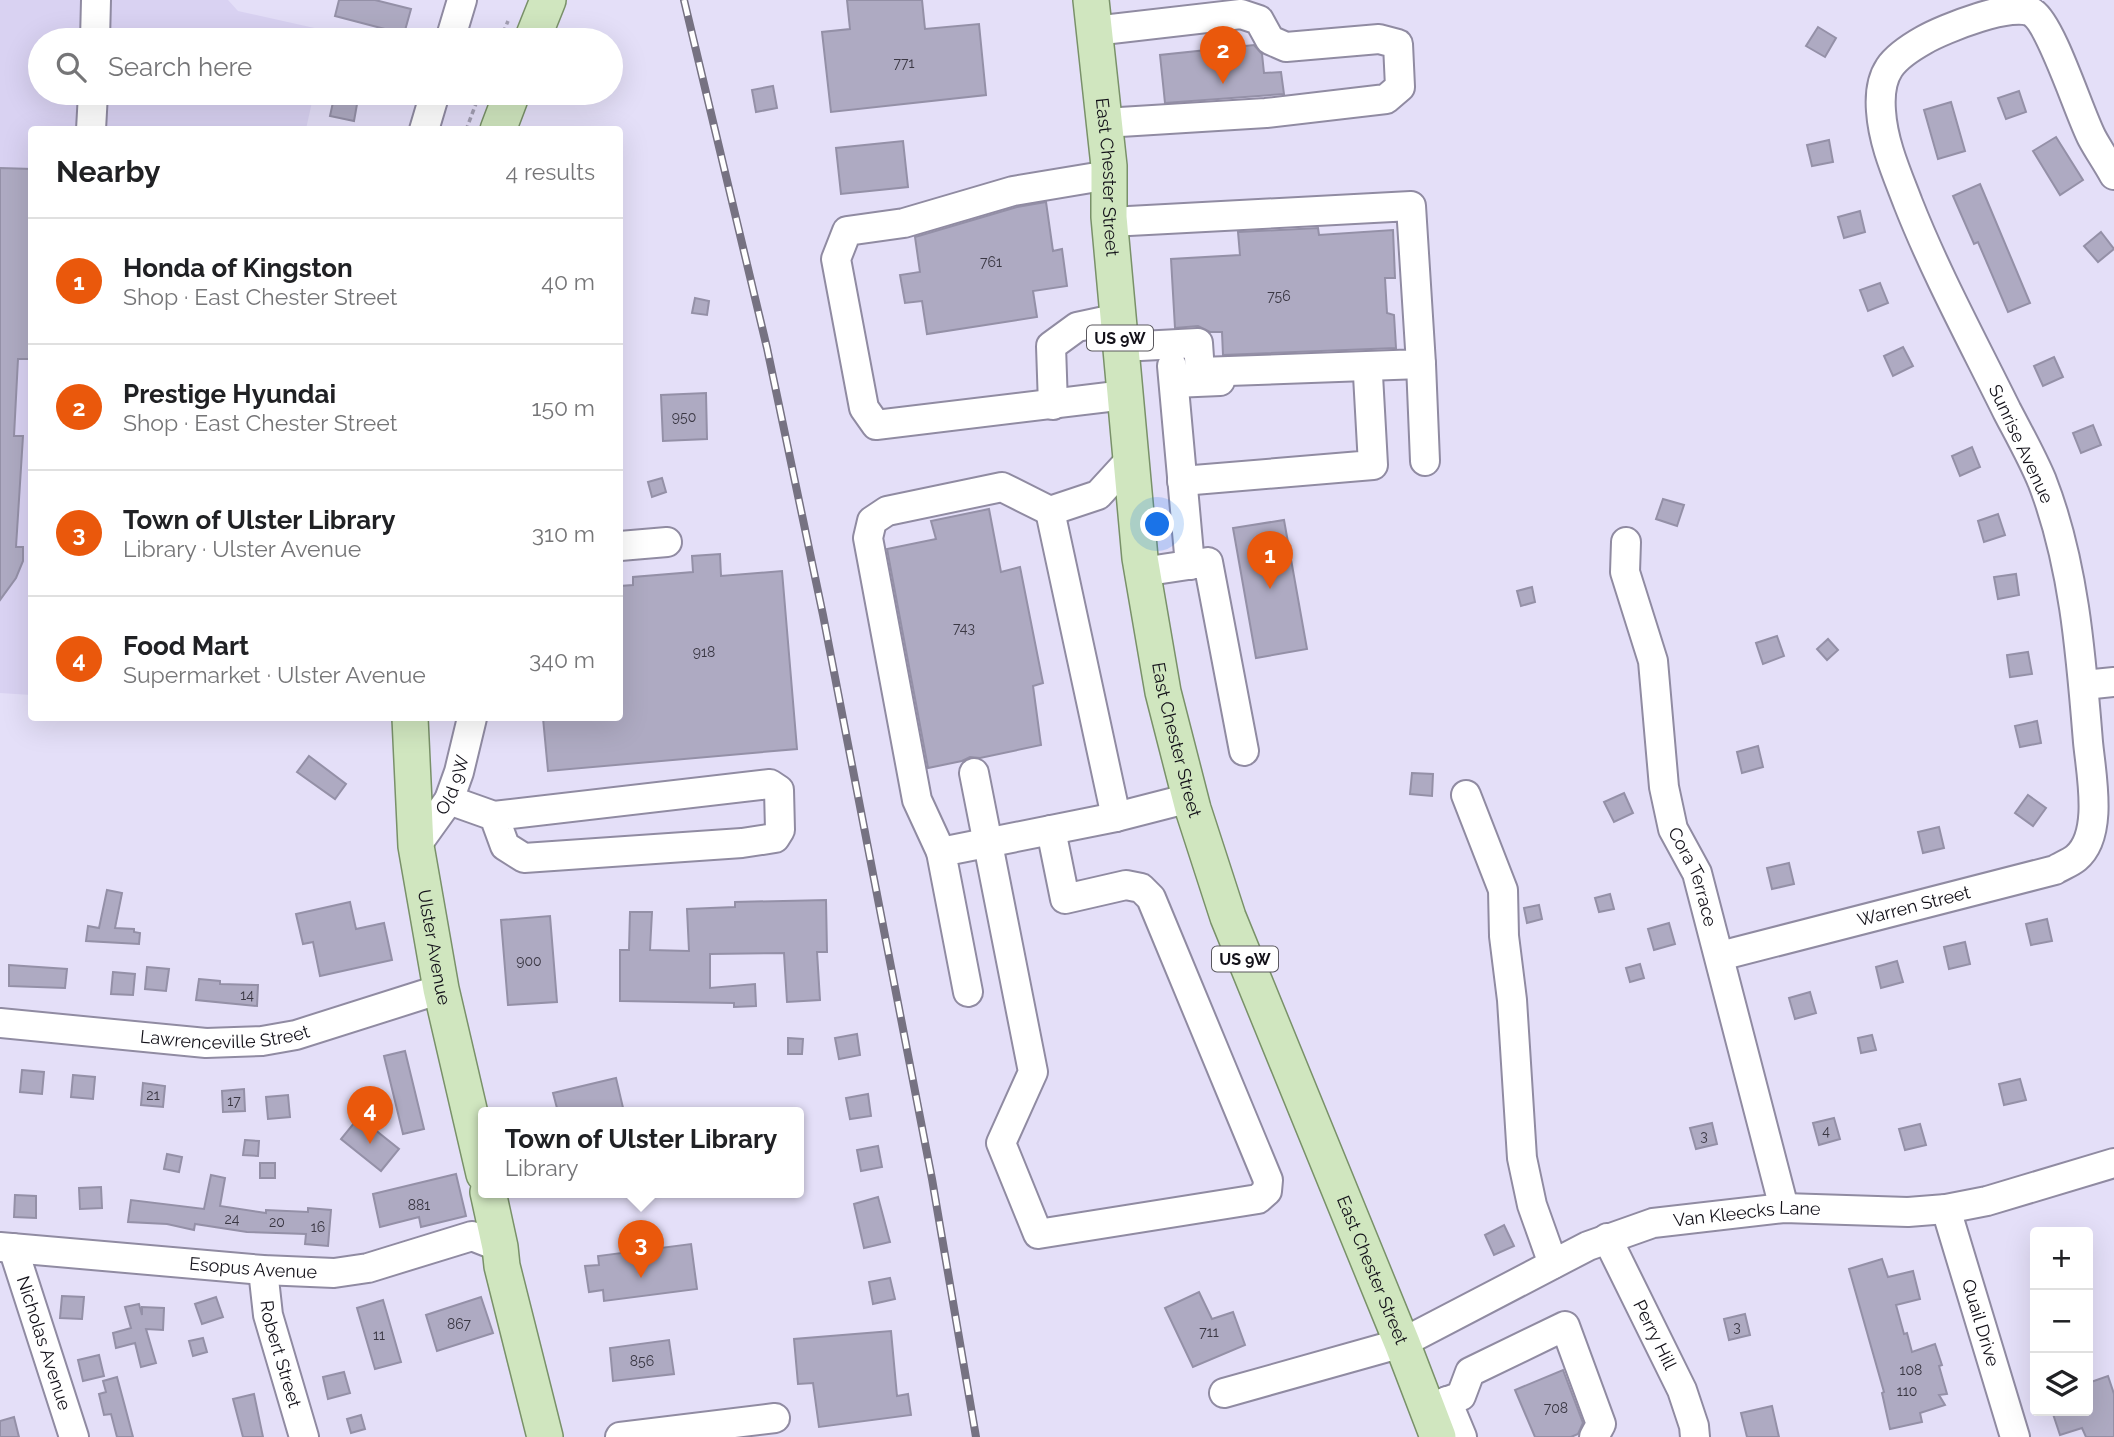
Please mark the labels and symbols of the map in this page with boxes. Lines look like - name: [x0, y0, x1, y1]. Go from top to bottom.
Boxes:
- pin: 2: [1200, 26, 1246, 84]
- house number: 771: [894, 55, 914, 71]
- street label: East Chester Street: [1092, 97, 1124, 257]
- house number: 761: [980, 254, 1002, 270]
- house number: 756: [1267, 288, 1291, 304]
- road number: US 9W: [1087, 326, 1153, 350]
- street label: Sunrise Avenue: [1985, 381, 2058, 507]
- house number: 950: [672, 409, 696, 425]
- your location: [1140, 507, 1174, 541]
- pin: 1: [1247, 531, 1293, 589]
- house number: 743: [953, 620, 975, 636]
- house number: 918: [693, 644, 715, 660]
- street label: East Chester Street: [1148, 661, 1206, 820]
- street label: Old 9W: [431, 753, 473, 819]
- street label: Cora Terrace: [1664, 823, 1722, 929]
- street label: Warren Street: [1855, 881, 1972, 930]
- street label: Ulster Avenue: [414, 888, 455, 1007]
- road number: US 9W: [1212, 946, 1278, 972]
- house number: 900: [516, 953, 542, 969]
- house number: 14: [240, 987, 254, 1003]
- street label: Lawrenceville Street: [139, 1020, 312, 1053]
- pin: 4: [347, 1086, 393, 1144]
- house number: 21: [146, 1087, 160, 1103]
- house number: 17: [227, 1093, 241, 1109]
- house number: 4: [1822, 1123, 1830, 1139]
- house number: 3: [1700, 1128, 1708, 1144]
- street label: East Chester Street: [1333, 1192, 1412, 1347]
- house number: 881: [408, 1197, 430, 1213]
- street label: Van Kleecks Lane: [1672, 1197, 1821, 1231]
- house number: 24: [225, 1211, 240, 1227]
- house number: 20: [269, 1214, 285, 1230]
- house number: 16: [311, 1219, 325, 1235]
- pin: 3: [618, 1220, 664, 1278]
- street label: Esopus Avenue: [188, 1253, 318, 1282]
- street label: Nicholas Avenue: [13, 1273, 76, 1413]
- street label: Quail Drive: [1958, 1277, 2004, 1369]
- street label: Perry Hill: [1629, 1296, 1681, 1373]
- street label: Robert Street: [256, 1299, 306, 1410]
- house number: 867: [447, 1316, 472, 1332]
- house number: 3: [1733, 1319, 1741, 1335]
- house number: 711: [1199, 1324, 1219, 1340]
- house number: 11: [373, 1327, 385, 1343]
- house number: 856: [630, 1353, 654, 1369]
- house number: 108: [1900, 1362, 1922, 1378]
- house number: 110: [1897, 1383, 1917, 1399]
- house number: 708: [1544, 1400, 1568, 1416]

